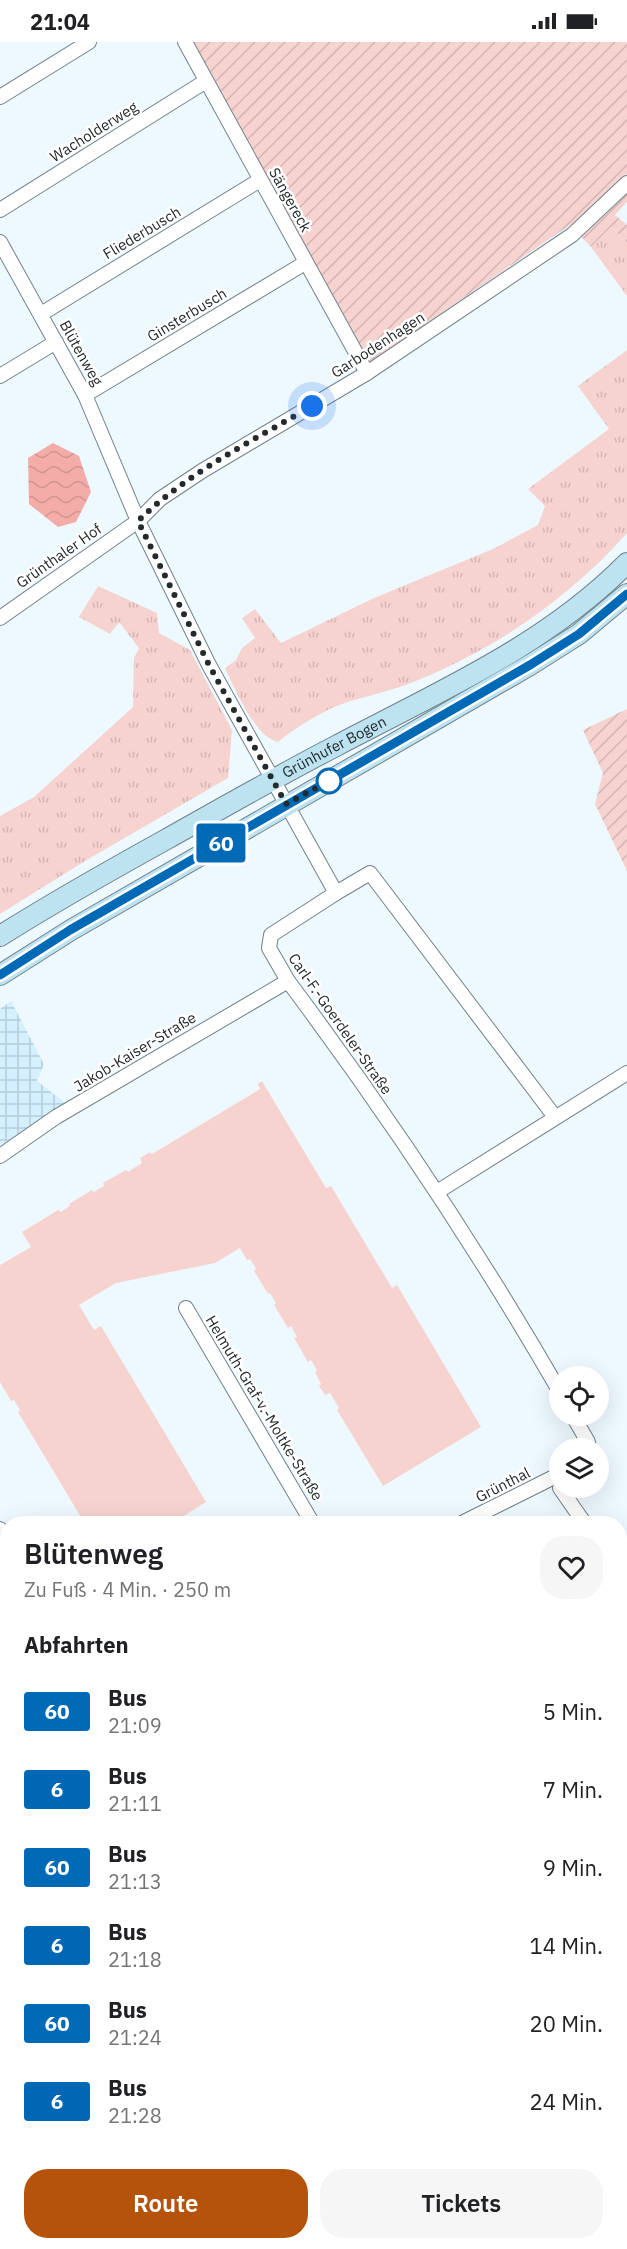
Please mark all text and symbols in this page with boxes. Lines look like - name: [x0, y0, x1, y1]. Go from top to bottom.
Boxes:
- text: 21:04: [30, 7, 90, 36]
- street label: Wacholderweg: [46, 97, 141, 166]
- street label: Sängereck: [265, 164, 316, 235]
- street label: Fliederbusch: [99, 202, 184, 263]
- street label: Ginsterbusch: [144, 283, 230, 346]
- street label: Garbodenhagen: [327, 307, 428, 382]
- street label: Blütenweg: [56, 317, 107, 389]
- your location: [297, 391, 327, 421]
- street label: Grünthaler Hof: [12, 519, 105, 592]
- street label: Grünhufer Bogen: [279, 712, 389, 782]
- unlabelled marker: [316, 768, 342, 794]
- line badge: 60: [194, 824, 248, 862]
- text: 60: [208, 829, 234, 857]
- street label: Carl-F.-Goerdeler-Straße: [284, 949, 396, 1098]
- street label: Jakob-Kaiser-Straße: [70, 1008, 199, 1096]
- street label: Helmuth-Graf-v.-Moltke-Straße: [202, 1312, 327, 1504]
- map controls: [549, 1366, 609, 1498]
- button: locate: [549, 1366, 609, 1426]
- button: layers: [549, 1438, 609, 1498]
- street label: Grünthal: [472, 1463, 533, 1506]
- text: Blütenweg: [24, 1535, 163, 1572]
- button: heart: [540, 1536, 603, 1599]
- text: Zu Fuß · 4 Min. · 250 m: [24, 1576, 231, 1603]
- text: Abfahrten: [24, 1630, 129, 1659]
- text: Bus: [108, 1683, 147, 1712]
- text: 60: [44, 1697, 70, 1725]
- text: 5 Min.: [543, 1697, 603, 1726]
- text: 21:09: [108, 1712, 162, 1739]
- text: Bus: [108, 1761, 147, 1790]
- text: 6: [51, 1775, 63, 1803]
- text: 7 Min.: [543, 1775, 603, 1804]
- text: 21:11: [108, 1790, 162, 1817]
- text: Bus: [108, 1839, 147, 1868]
- text: 60: [44, 1853, 70, 1881]
- text: 9 Min.: [543, 1853, 603, 1882]
- text: 21:13: [108, 1868, 162, 1895]
- text: Bus: [108, 1917, 147, 1946]
- text: 6: [51, 1931, 63, 1959]
- text: 14 Min.: [530, 1931, 603, 1960]
- text: 21:18: [108, 1946, 162, 1973]
- text: Bus: [108, 1995, 147, 2024]
- text: 60: [44, 2009, 70, 2037]
- text: 20 Min.: [530, 2009, 603, 2038]
- text: 21:24: [108, 2024, 162, 2051]
- text: Bus: [108, 2073, 147, 2102]
- text: 6: [51, 2087, 63, 2115]
- text: 24 Min.: [530, 2087, 603, 2116]
- text: 21:28: [108, 2102, 162, 2129]
- button: Route: [24, 2169, 308, 2238]
- button: Tickets: [320, 2169, 603, 2238]

